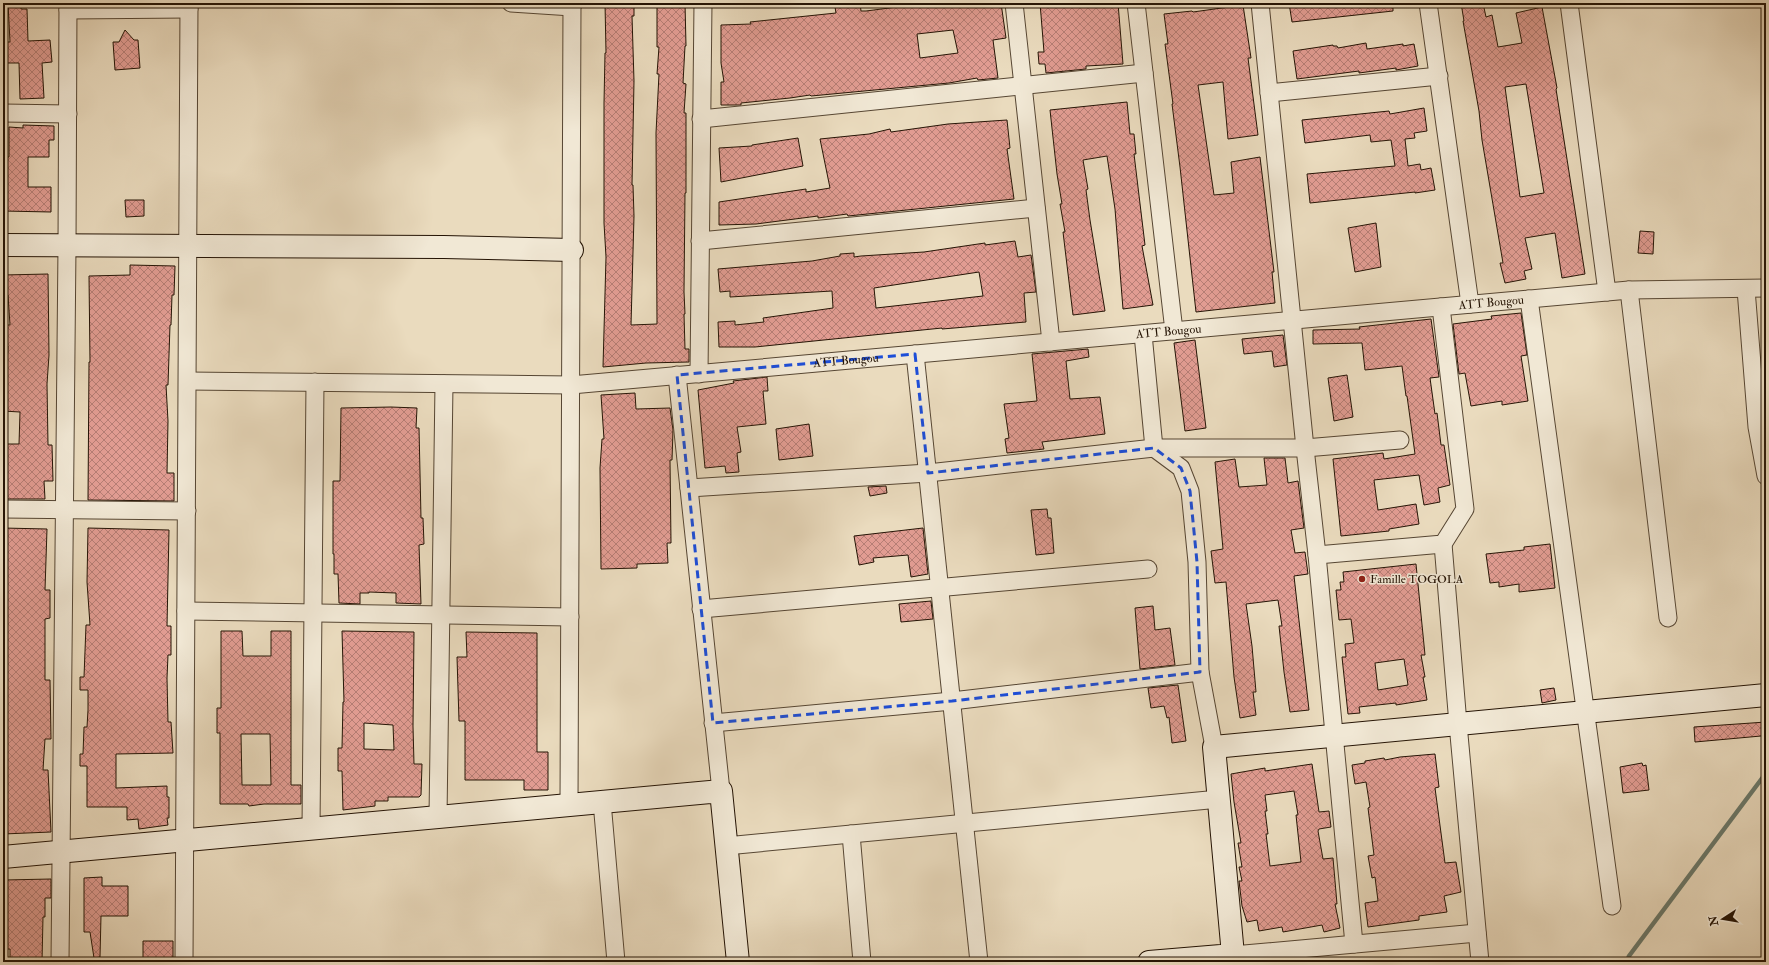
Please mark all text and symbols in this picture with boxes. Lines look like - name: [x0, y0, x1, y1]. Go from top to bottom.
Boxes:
- street label: ATT Bougou: [1457, 292, 1525, 313]
- street label: ATT Bougou: [1134, 321, 1202, 342]
- street label: ATT Bougou: [812, 350, 879, 371]
- place label: Famille TOGOLA: [1370, 572, 1464, 587]
- marker: Famille TOGOLA: [1357, 574, 1367, 584]
- north arrow: [1703, 899, 1743, 939]
- text: N: [1706, 914, 1721, 928]

